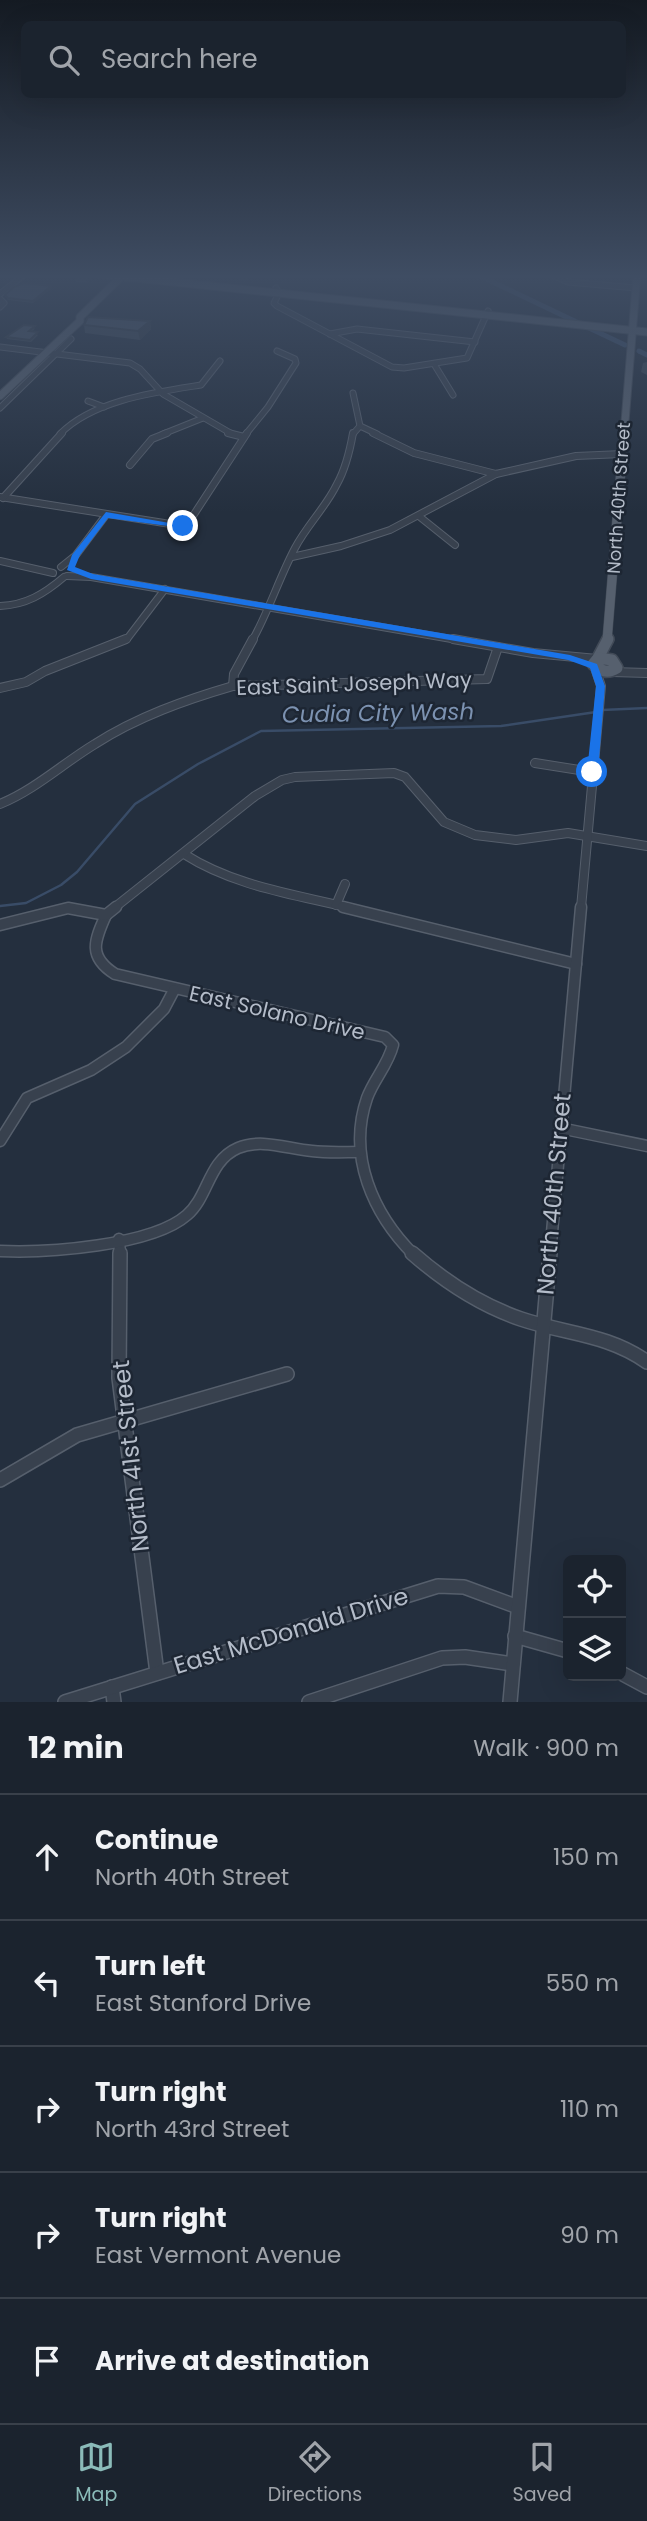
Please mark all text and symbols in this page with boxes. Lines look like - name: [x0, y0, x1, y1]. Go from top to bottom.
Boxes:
- search box: [21, 21, 626, 98]
- icon: search: [45, 41, 83, 79]
- text: Search here: [101, 41, 258, 77]
- street label: North 40th Street: [601, 421, 636, 575]
- route end: [167, 510, 198, 541]
- street label: East Saint Joseph Way: [236, 665, 473, 702]
- water label: Cudia City Wash: [282, 695, 474, 731]
- route start: [576, 756, 607, 787]
- street label: East Solano Drive: [186, 978, 368, 1047]
- street label: North 40th Street: [528, 1092, 579, 1296]
- street label: North 41st Street: [104, 1359, 157, 1553]
- map controls: [563, 1555, 626, 1681]
- button: locate: [563, 1555, 626, 1618]
- street label: East McDonald Drive: [169, 1579, 412, 1682]
- button: layers: [563, 1618, 626, 1681]
- text: 12 min: [28, 1726, 124, 1769]
- text: Walk · 900 m: [473, 1732, 619, 1764]
- text: Continue: [95, 1822, 218, 1858]
- icon: ahead: [28, 1838, 66, 1876]
- text: 150 m: [553, 1841, 619, 1873]
- text: North 40th Street: [95, 1861, 289, 1893]
- text: Turn left: [95, 1948, 206, 1984]
- icon: left: [28, 1964, 66, 2002]
- text: 550 m: [546, 1967, 619, 1999]
- text: East Stanford Drive: [95, 1987, 311, 2019]
- text: Turn right: [95, 2074, 227, 2110]
- icon: right: [28, 2090, 66, 2128]
- text: 110 m: [560, 2093, 619, 2125]
- text: North 43rd Street: [95, 2113, 289, 2145]
- text: Turn right: [95, 2200, 227, 2236]
- icon: right: [28, 2216, 66, 2254]
- text: 90 m: [560, 2219, 619, 2251]
- text: East Vermont Avenue: [95, 2239, 341, 2271]
- icon: arrive: [28, 2342, 66, 2380]
- text: Arrive at destination: [95, 2343, 370, 2379]
- tab: Map: [75, 2438, 117, 2509]
- tab: Directions: [268, 2438, 362, 2509]
- tab: Saved: [513, 2438, 572, 2509]

